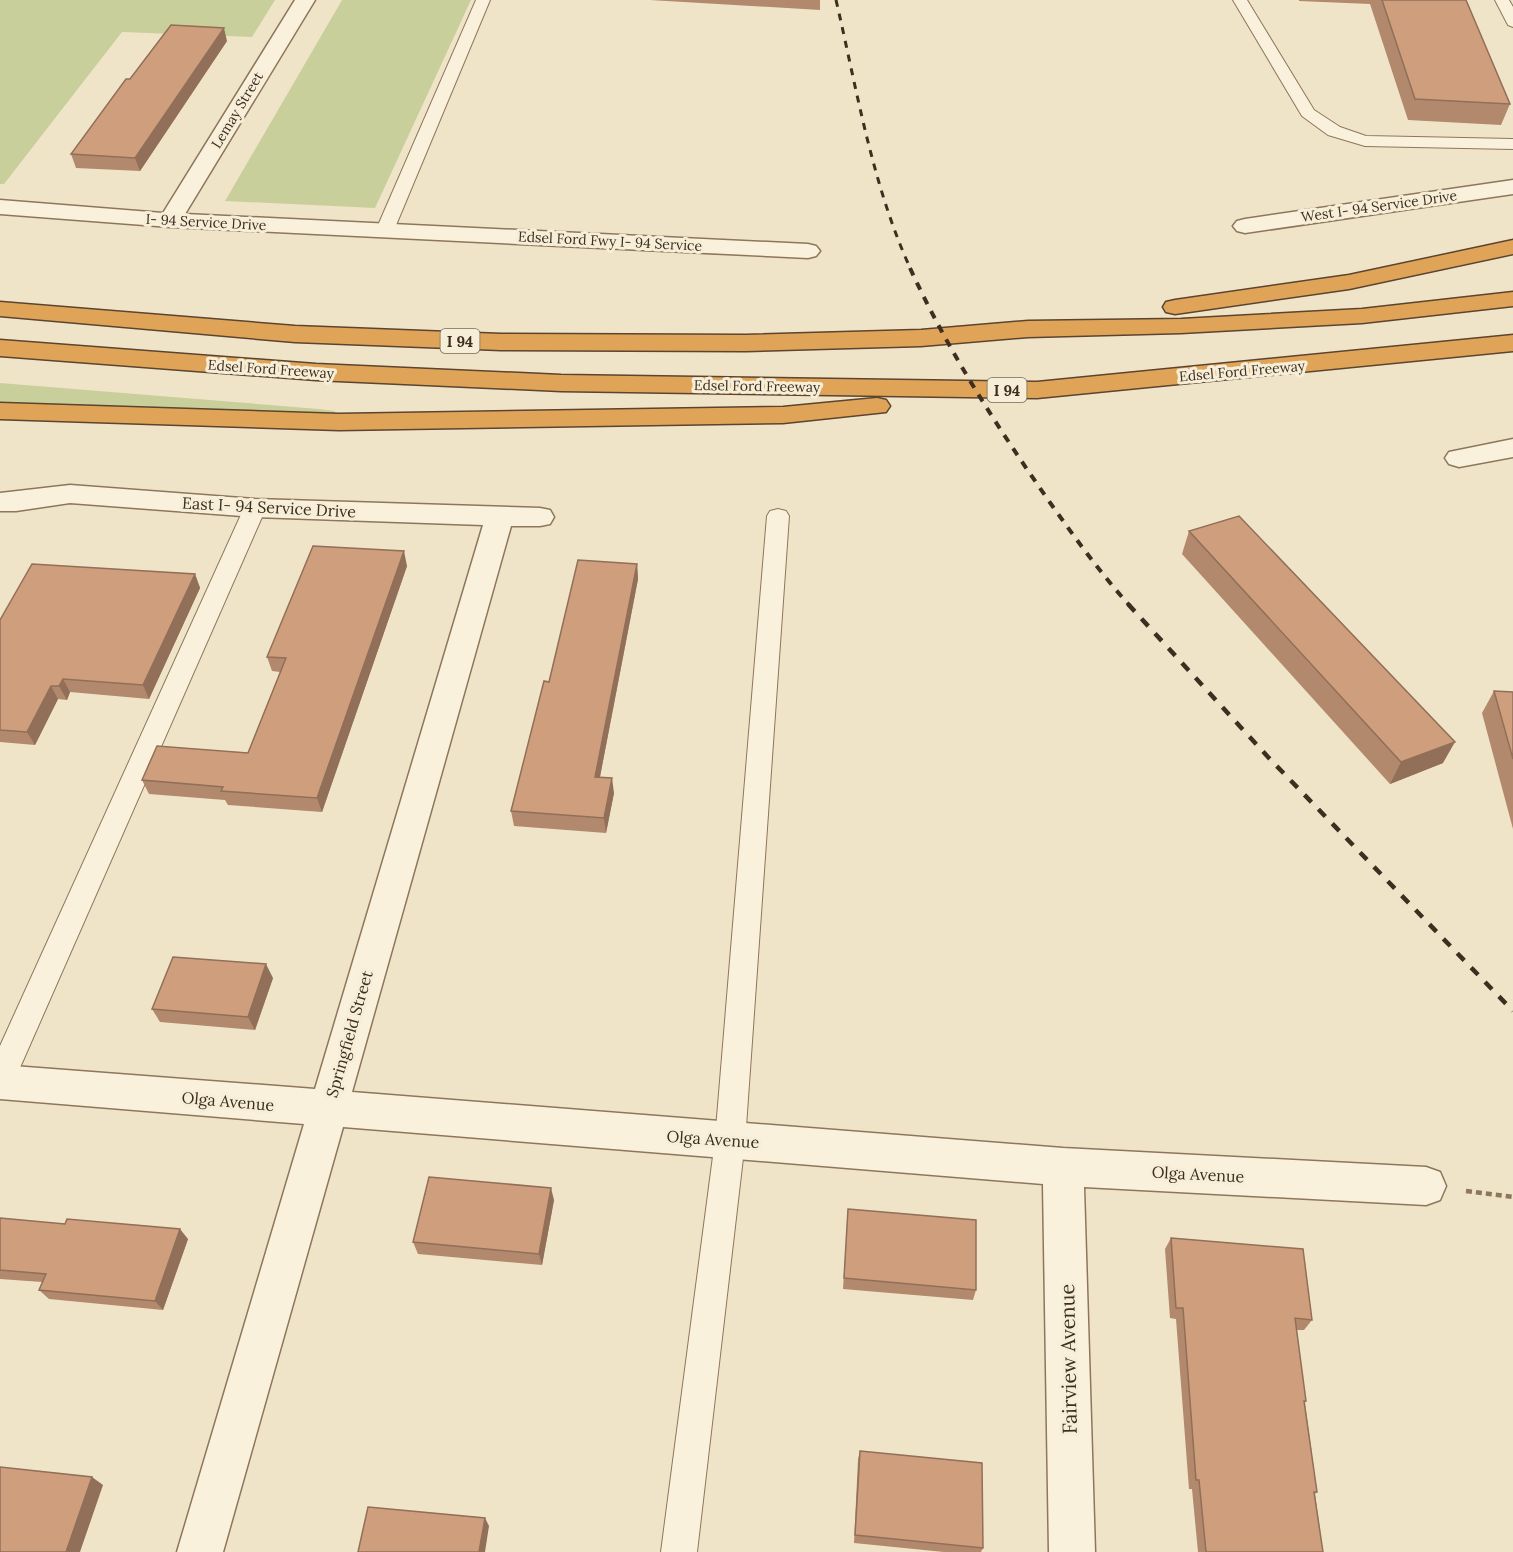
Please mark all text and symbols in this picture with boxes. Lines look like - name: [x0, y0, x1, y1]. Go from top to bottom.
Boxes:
- street label: Lemay Street: [207, 68, 267, 152]
- street label: West I- 94 Service Drive: [1300, 186, 1459, 226]
- street label: I- 94 Service Drive: [145, 210, 267, 234]
- street label: Edsel Ford Fwy I- 94 Service: [518, 227, 703, 255]
- road number: I 94: [440, 329, 480, 353]
- street label: Edsel Ford Freeway: [207, 356, 335, 382]
- street label: Edsel Ford Freeway: [1178, 356, 1306, 385]
- street label: Edsel Ford Freeway: [694, 376, 821, 396]
- road number: I 94: [988, 378, 1026, 402]
- street label: East I- 94 Service Drive: [182, 492, 357, 522]
- street label: Springfield Street: [321, 967, 377, 1100]
- street label: Olga Avenue: [181, 1087, 275, 1115]
- street label: Olga Avenue: [666, 1126, 760, 1152]
- street label: Olga Avenue: [1151, 1162, 1245, 1186]
- street label: Fairview Avenue: [1054, 1283, 1082, 1434]

